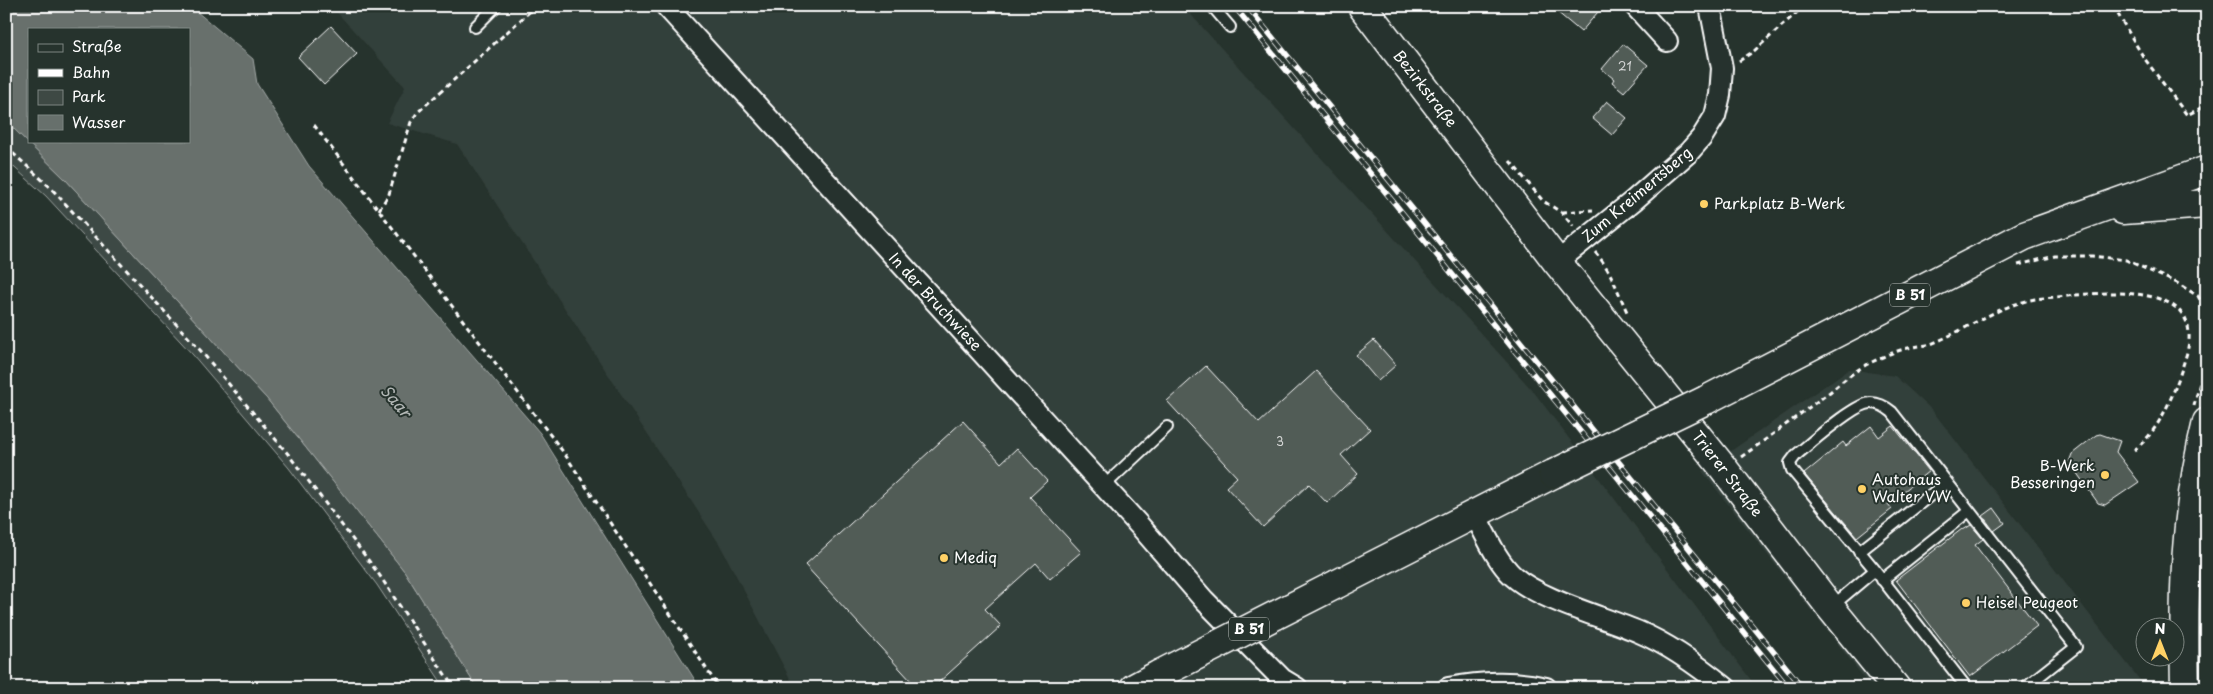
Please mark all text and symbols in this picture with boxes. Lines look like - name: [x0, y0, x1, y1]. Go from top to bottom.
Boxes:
- legend: [28, 28, 190, 142]
- text: Straße: [72, 34, 122, 57]
- street label: Bezirkstraße: [1389, 45, 1464, 132]
- house number: 21: [1618, 57, 1632, 75]
- text: Bahn: [72, 60, 110, 83]
- text: Park: [72, 84, 106, 107]
- text: Wasser: [72, 110, 125, 133]
- street label: Zum Kreimertsberg: [1576, 141, 1696, 247]
- place label: Parkplatz B-Werk: [1714, 191, 1845, 214]
- marker: Parkplatz B-Werk: [1698, 198, 1710, 210]
- street label: In der Bruchwiese: [884, 247, 988, 355]
- road number: B 51: [1890, 284, 1930, 306]
- water label: Saar: [376, 379, 420, 424]
- street label: Trierer Straße: [1687, 425, 1769, 521]
- house number: 3: [1276, 432, 1284, 450]
- place label: B-Werk Besseringen: [2010, 453, 2095, 493]
- place label: Autohaus Walter VW: [1872, 467, 1951, 507]
- marker: B-Werk Besseringen: [2099, 469, 2111, 481]
- marker: Autohaus Walter VW: [1856, 483, 1868, 495]
- place label: Mediq: [954, 545, 997, 568]
- marker: Mediq: [938, 552, 950, 564]
- place label: Heisel Peugeot: [1976, 590, 2078, 613]
- marker: Heisel Peugeot: [1960, 597, 1972, 609]
- north arrow: [2136, 616, 2186, 666]
- road number: B 51: [1229, 618, 1269, 640]
- text: N: [2154, 618, 2166, 639]

